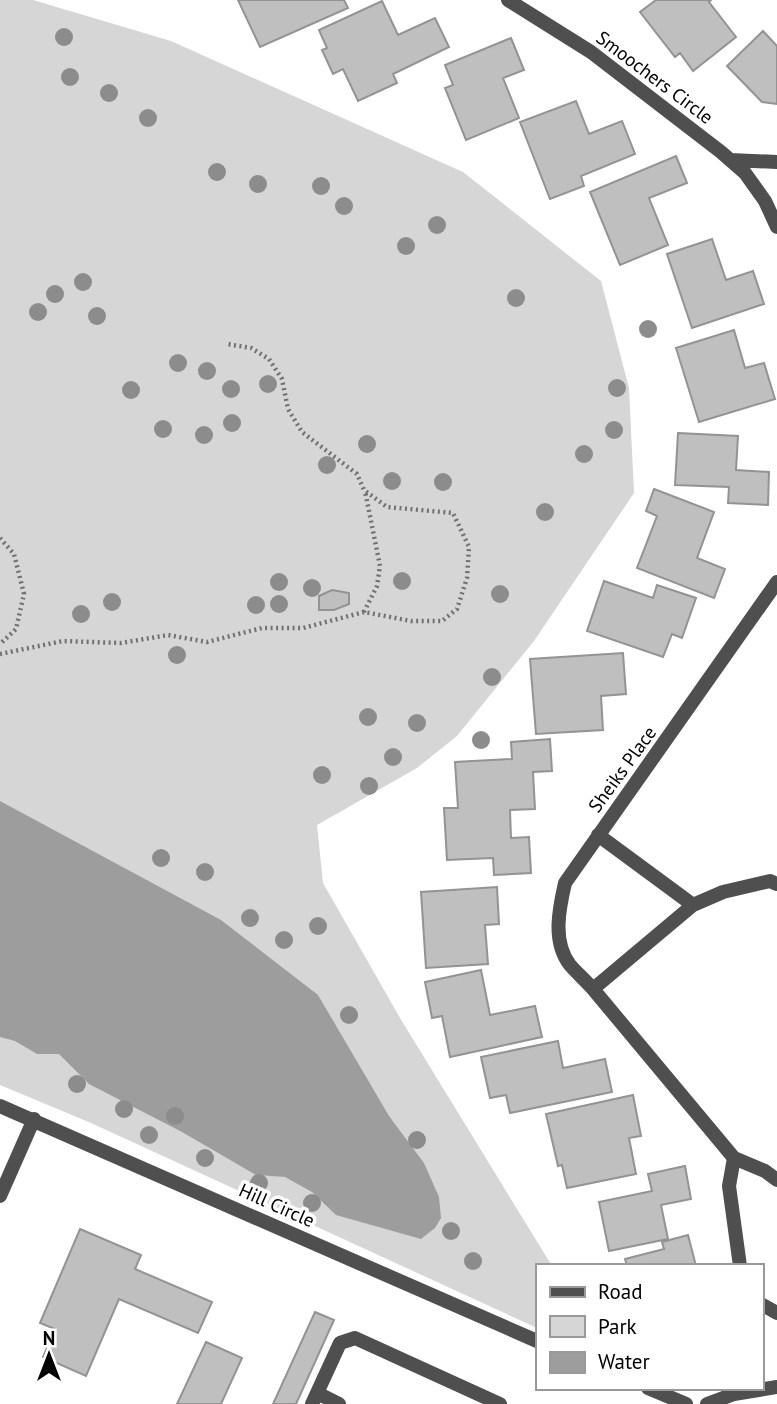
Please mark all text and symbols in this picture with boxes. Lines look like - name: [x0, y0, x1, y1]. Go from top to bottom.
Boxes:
- street label: Smoochers Circle: [592, 25, 718, 129]
- street label: Sheiks Place: [583, 721, 661, 817]
- street label: Hill Circle: [235, 1178, 319, 1232]
- legend: [536, 1264, 763, 1390]
- text: Road: [598, 1278, 642, 1305]
- text: Park: [598, 1313, 637, 1340]
- north arrow: [14, 1320, 84, 1390]
- text: N: [43, 1326, 55, 1350]
- text: Water: [598, 1348, 650, 1375]

